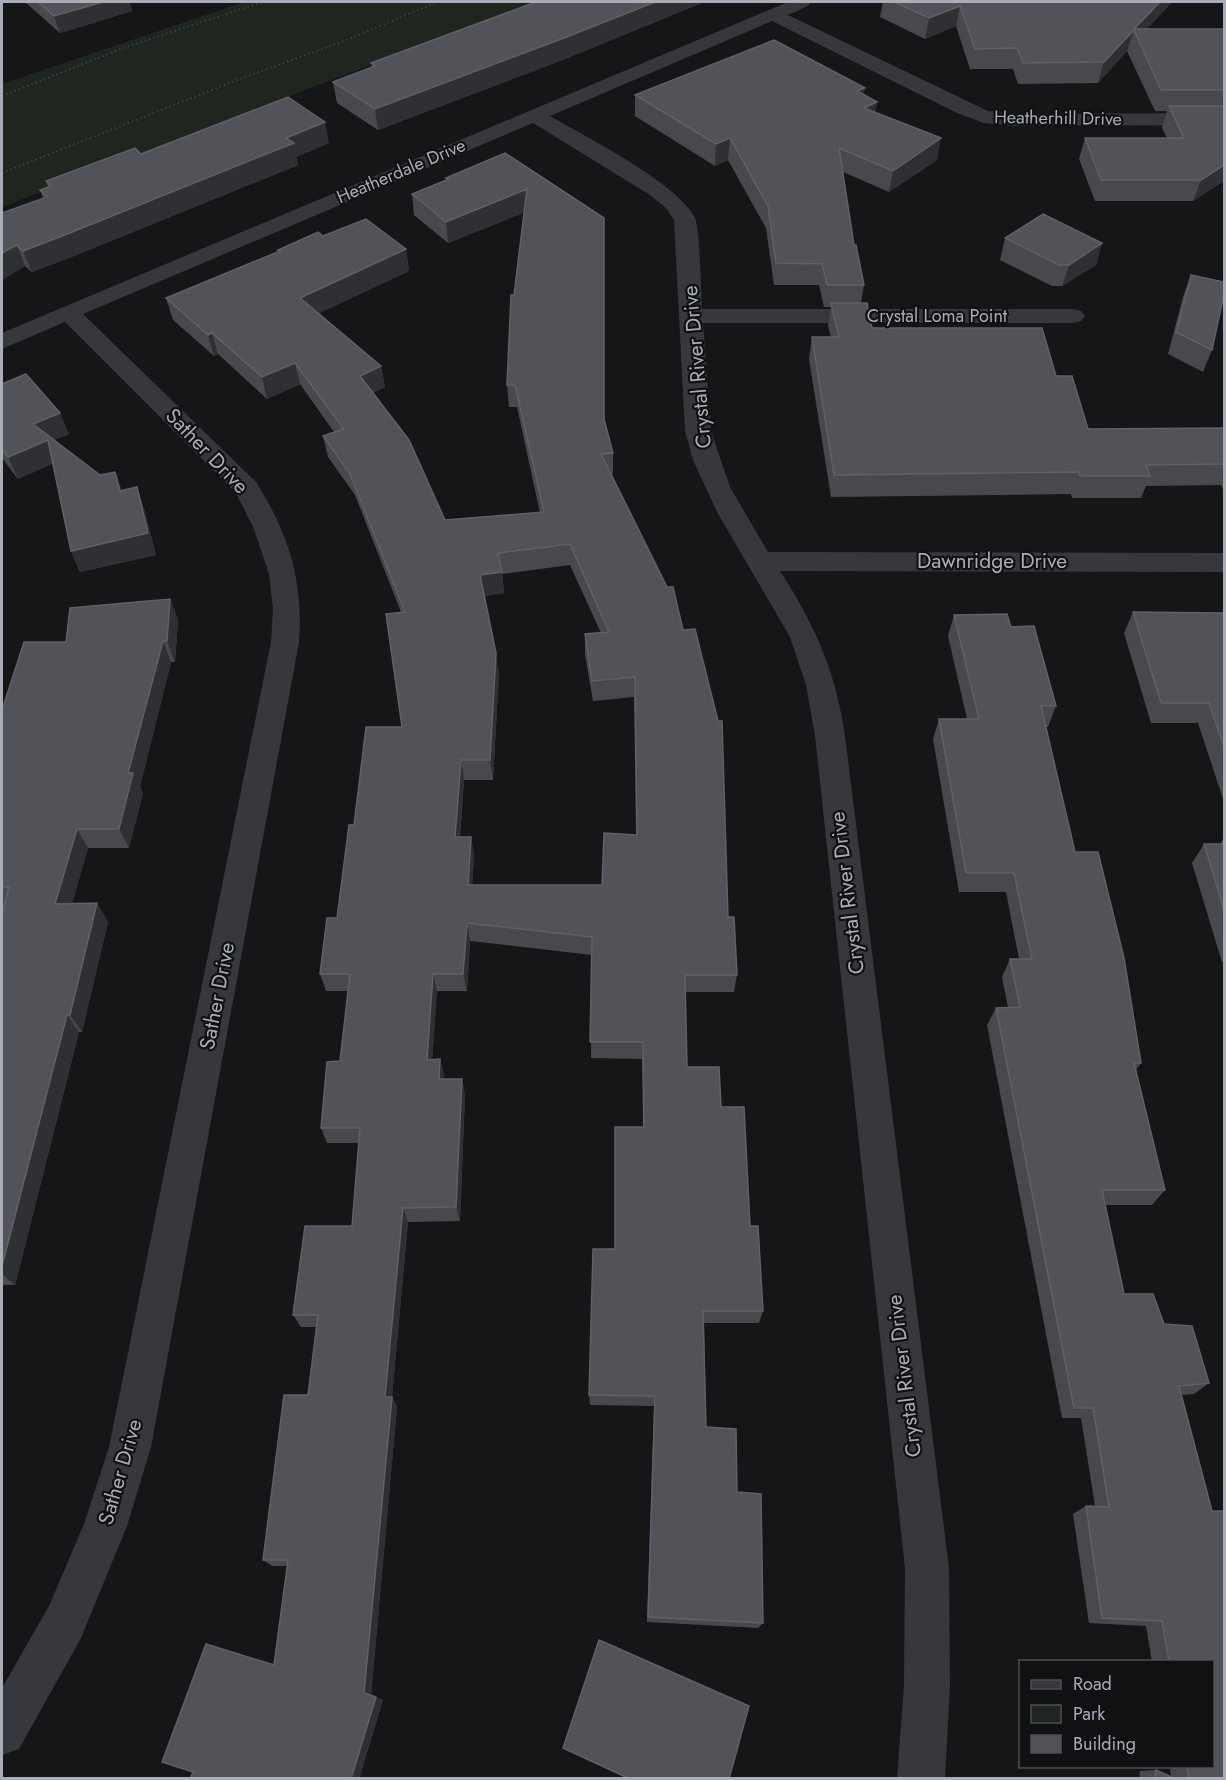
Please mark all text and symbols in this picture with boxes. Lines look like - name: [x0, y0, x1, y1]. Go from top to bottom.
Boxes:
- street label: Heatherhill Drive: [994, 104, 1122, 132]
- street label: Heatherdale Drive: [333, 132, 469, 210]
- street label: Crystal River Drive: [675, 284, 719, 450]
- street label: Crystal Loma Point: [867, 303, 1008, 329]
- street label: Sather Drive: [158, 401, 256, 501]
- street label: Dawnridge Drive: [917, 546, 1067, 576]
- street label: Crystal River Drive: [822, 810, 872, 976]
- street label: Sather Drive: [192, 940, 242, 1052]
- street label: Crystal River Drive: [879, 1293, 929, 1459]
- street label: Sather Drive: [91, 1415, 149, 1528]
- legend: [1019, 1660, 1214, 1768]
- text: Road: [1073, 1671, 1112, 1697]
- text: Park: [1073, 1701, 1105, 1727]
- text: Building: [1073, 1731, 1136, 1757]

